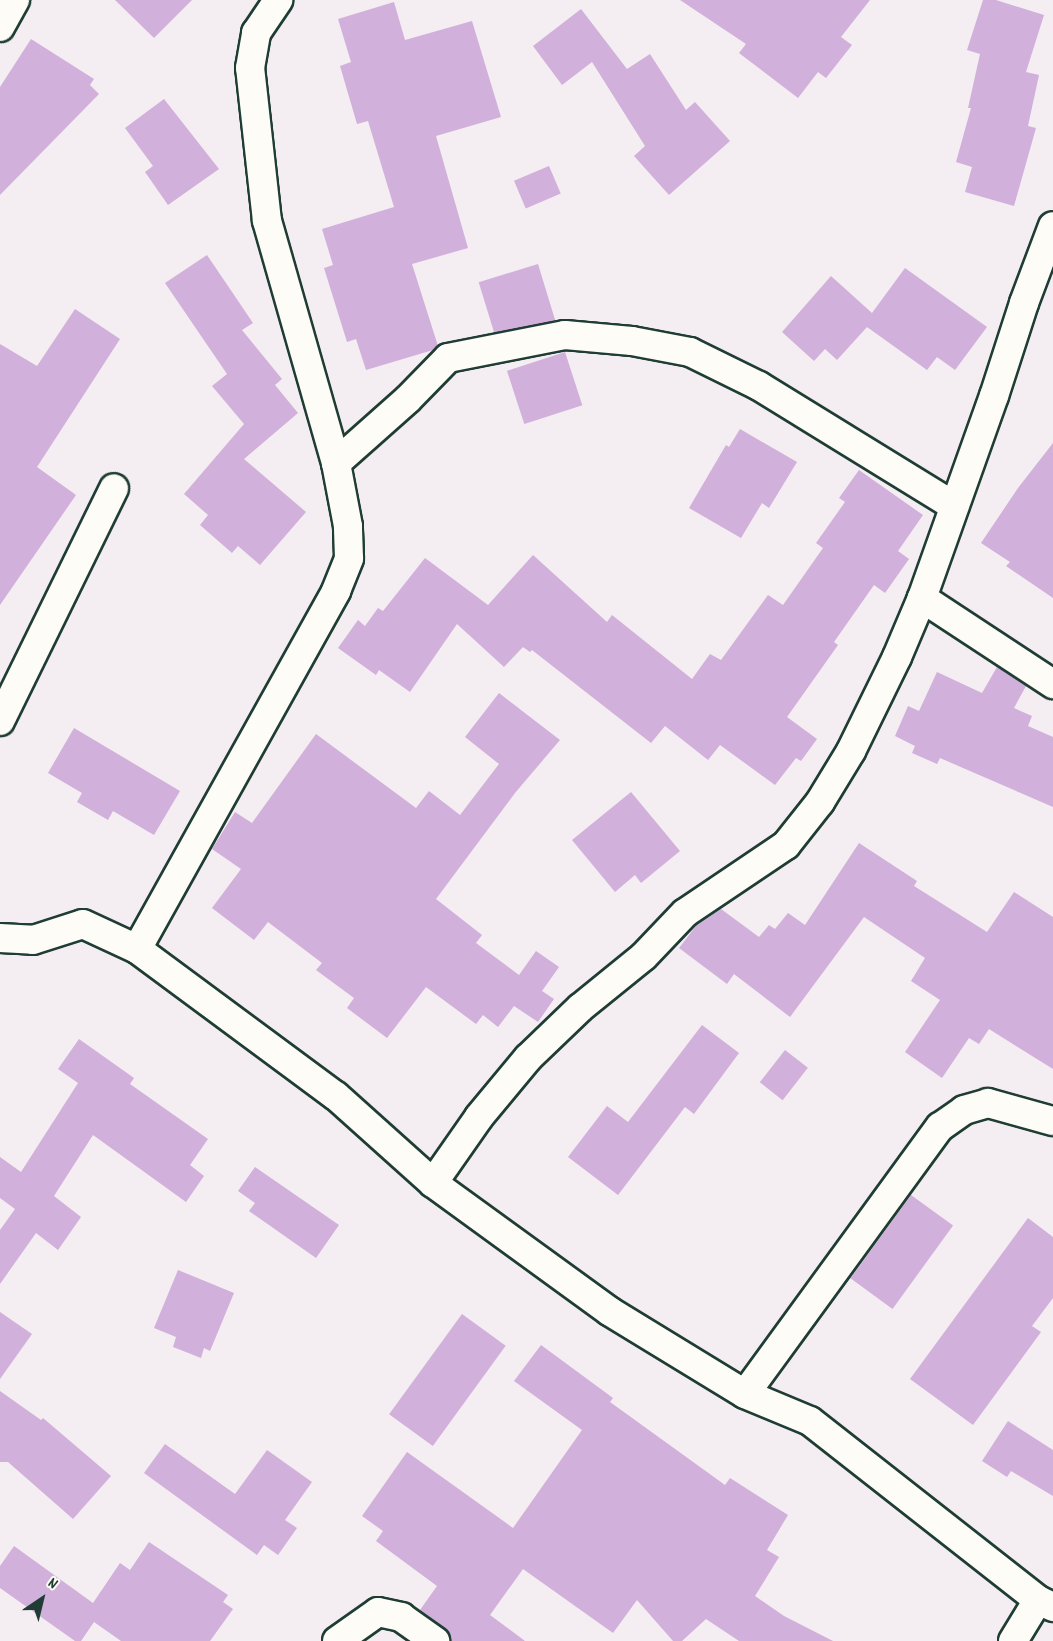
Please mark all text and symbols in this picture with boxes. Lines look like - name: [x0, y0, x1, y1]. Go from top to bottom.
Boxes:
- north arrow: [12, 1569, 72, 1629]
- text: N: [43, 1572, 62, 1596]

